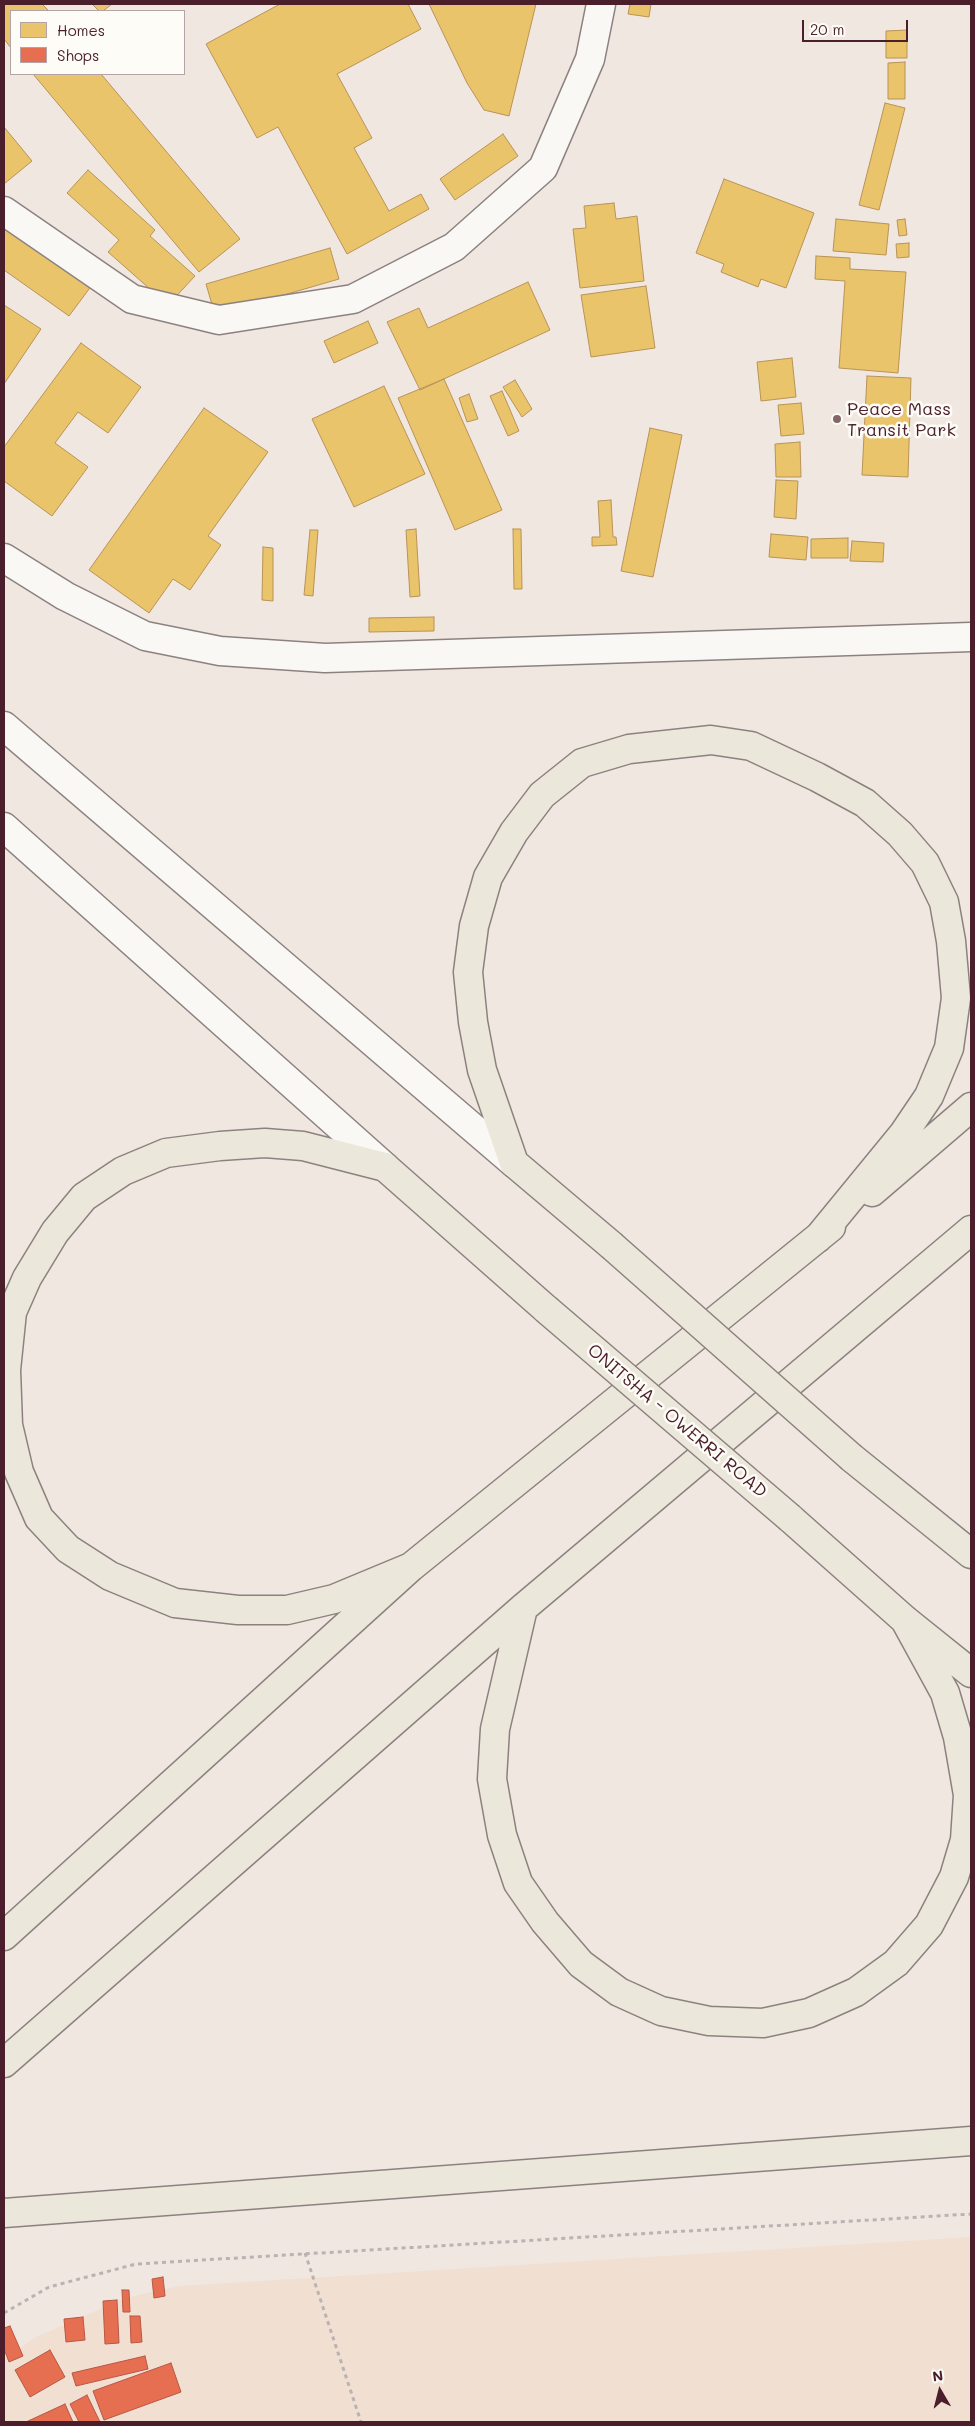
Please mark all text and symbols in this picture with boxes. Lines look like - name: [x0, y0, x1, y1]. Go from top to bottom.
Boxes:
- legend: [10, 10, 185, 75]
- scale bar: [805, 10, 911, 42]
- text: 20 m: [810, 19, 844, 39]
- text: Homes: [57, 20, 105, 40]
- text: Shops: [57, 45, 99, 65]
- place label: Peace Mass Transit Park: [847, 398, 956, 440]
- marker: Peace Mass Transit Park: [831, 413, 843, 425]
- street label: ONITSHA - OWERRI ROAD: [583, 1340, 771, 1502]
- north arrow: [915, 2366, 965, 2416]
- text: N: [931, 2366, 944, 2386]

